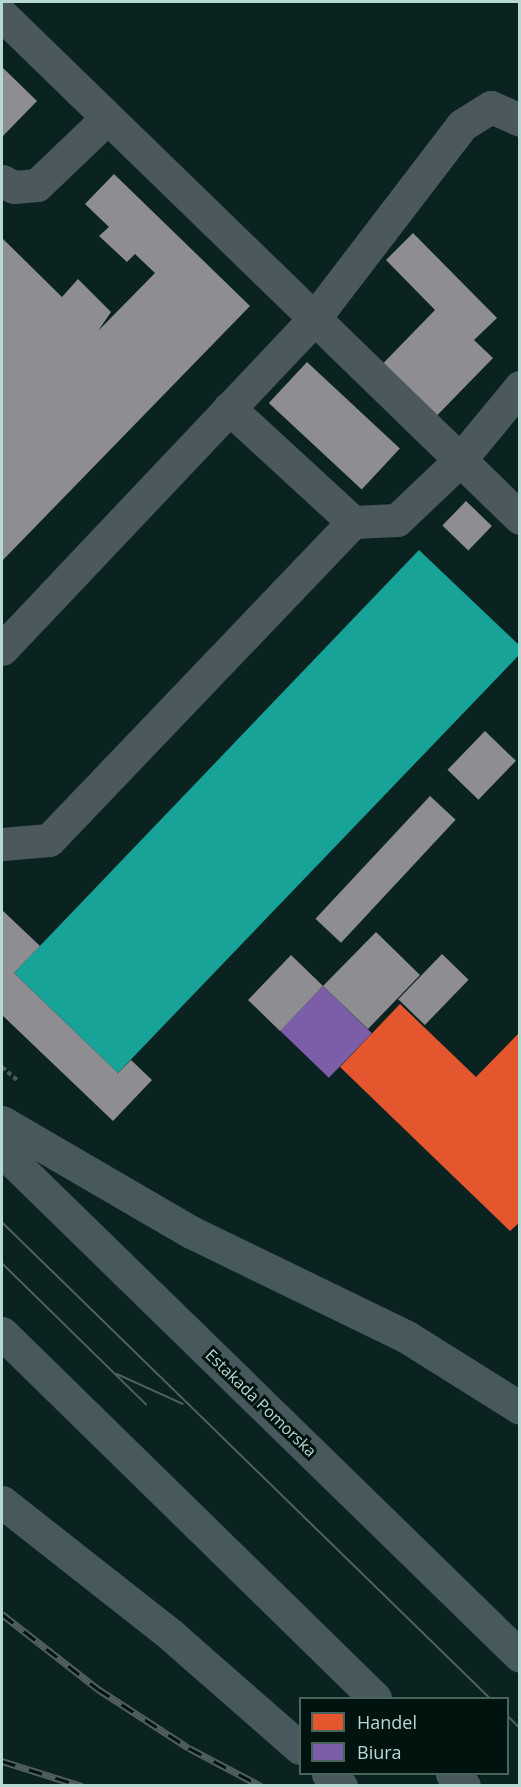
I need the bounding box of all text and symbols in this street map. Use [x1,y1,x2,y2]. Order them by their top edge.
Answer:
street label: Estakada Pomorska [202,1345,320,1461]
legend [299,1697,509,1775]
text: Handel [357,1710,417,1734]
text: Biura [357,1740,402,1764]

